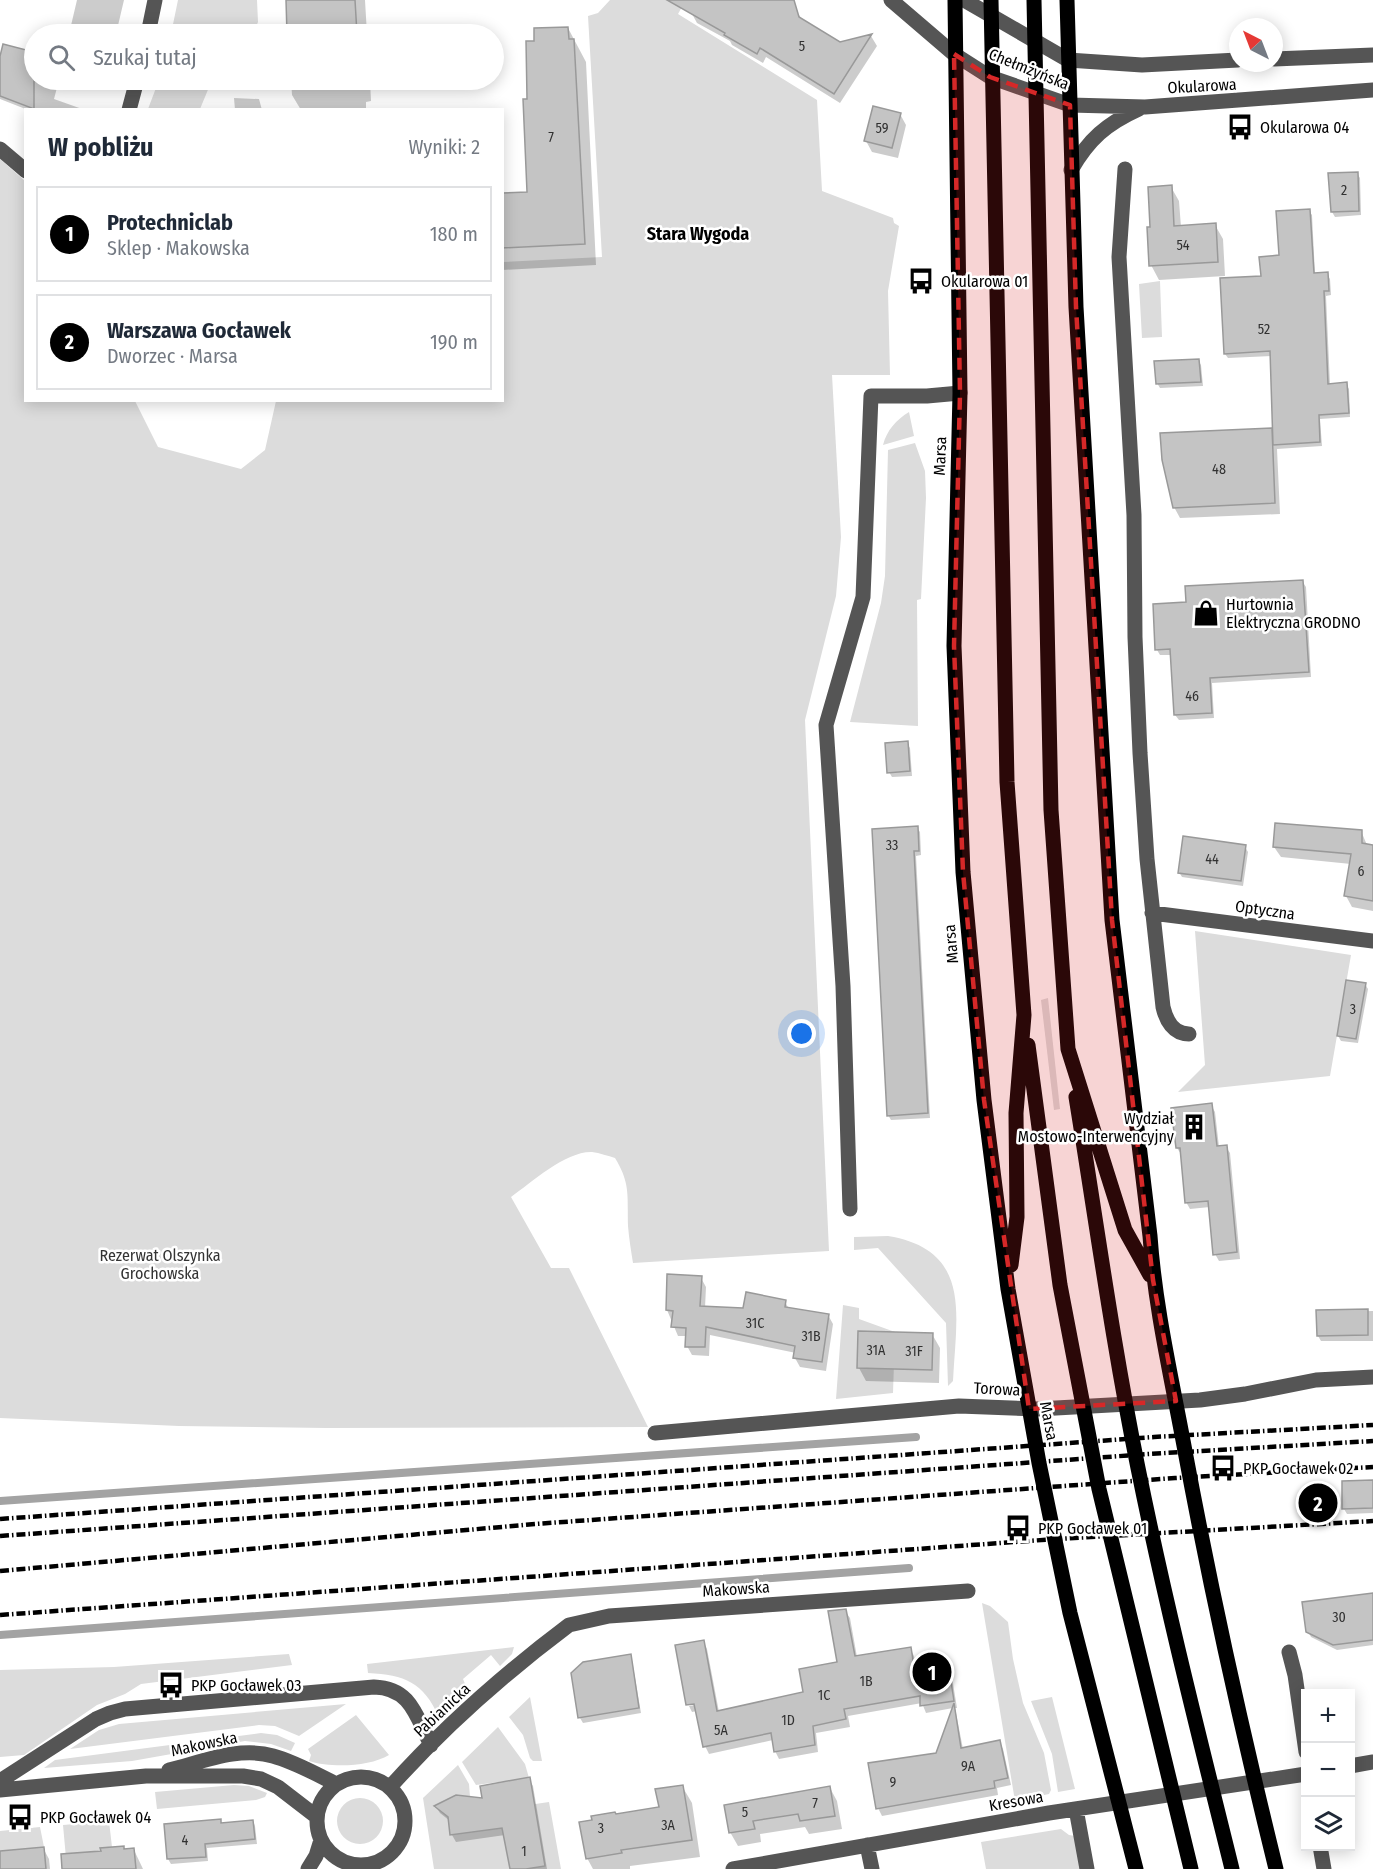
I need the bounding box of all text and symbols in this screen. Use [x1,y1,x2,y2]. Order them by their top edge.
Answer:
north arrow [1229,18,1283,72]
search box [24,24,504,90]
house number: 5 [799,38,805,55]
icon: search [45,41,78,74]
text: Szukaj tutaj [93,44,197,71]
street label: Chełmżyńska [986,44,1072,94]
street label: Okularowa [1167,75,1237,97]
bus stop icon: Okularowa 04 [1225,112,1255,142]
place label: Okularowa 04 [1260,118,1350,137]
house number: 59 [875,120,889,137]
house number: 7 [548,129,554,146]
text: W pobliżu [48,132,154,163]
text: Wyniki: 2 [408,135,480,159]
house number: 2 [1341,182,1347,199]
text: Protechniclab [107,209,233,236]
text: 1 [65,222,74,246]
text: 180 m [430,222,478,246]
district label: Stara Wygoda [647,223,749,245]
text: Sklep · Makowska [107,236,250,260]
house number: 54 [1176,237,1190,254]
bus stop icon: Okularowa 01 [906,266,936,296]
place label: Okularowa 01 [941,272,1028,291]
text: Warszawa Gocławek [107,317,291,344]
house number: 52 [1258,321,1270,338]
text: 2 [65,330,74,354]
text: 190 m [430,330,478,354]
text: Dworzec · Marsa [107,344,238,368]
street label: Marsa [930,436,950,476]
house number: 48 [1212,461,1226,478]
place label: Hurtownia Elektryczna GRODNO [1226,595,1361,632]
shop icon: Hurtownia Elektryczna GRODNO [1191,598,1221,628]
house number: 46 [1185,688,1199,705]
house number: 33 [886,837,898,854]
house number: 44 [1205,851,1219,868]
house number: 6 [1358,863,1365,880]
street label: Optyczna [1234,896,1296,924]
street label: Marsa [940,924,962,964]
house number: 3 [1350,1001,1356,1018]
your location [787,1019,816,1048]
place label: Wydział Mostowo-Interwencyjny [1018,1109,1175,1146]
building icon: Wydział Mostowo-Interwencyjny [1179,1112,1209,1142]
park label: Rezerwat Olszynka Grochowska [99,1246,221,1283]
house number: 31C [746,1315,764,1332]
house number: 31B [801,1328,821,1345]
house number: 31A [867,1342,886,1359]
house number: 31F [905,1343,923,1360]
street label: Torowa [973,1378,1021,1400]
street label: Marsa [1036,1400,1062,1442]
bus stop icon: PKP Gocławek 02 [1208,1453,1238,1483]
place label: PKP Gocławek 02 [1243,1459,1353,1478]
pin: 2 [1298,1480,1338,1526]
bus stop icon: PKP Gocławek 01 [1003,1513,1033,1543]
place label: PKP Gocławek 01 [1038,1519,1147,1538]
street label: Makowska [702,1577,770,1601]
house number: 30 [1332,1609,1346,1626]
pin: 1 [912,1650,952,1694]
bus stop icon: PKP Gocławek 03 [156,1670,186,1700]
house number: 1B [859,1673,873,1690]
place label: PKP Gocławek 03 [191,1676,301,1695]
street label: Pabianicka [410,1679,474,1741]
house number: 1C [818,1687,830,1704]
map controls [1301,1689,1355,1851]
button: + [1301,1689,1355,1743]
house number: 1D [781,1712,795,1729]
house number: 5A [714,1722,729,1739]
street label: Makowska [169,1728,239,1760]
button: − [1301,1743,1355,1797]
house number: 9A [961,1758,976,1775]
house number: 9 [890,1774,897,1791]
street label: Kresowa [987,1787,1045,1815]
house number: 7 [812,1795,818,1812]
button: layers [1301,1797,1355,1851]
bus stop icon: PKP Gocławek 04 [5,1802,35,1832]
house number: 5 [742,1804,748,1821]
place label: PKP Gocławek 04 [40,1808,151,1827]
house number: 3A [661,1817,675,1834]
house number: 3 [598,1820,604,1837]
house number: 4 [182,1832,189,1849]
house number: 1 [521,1843,527,1860]

